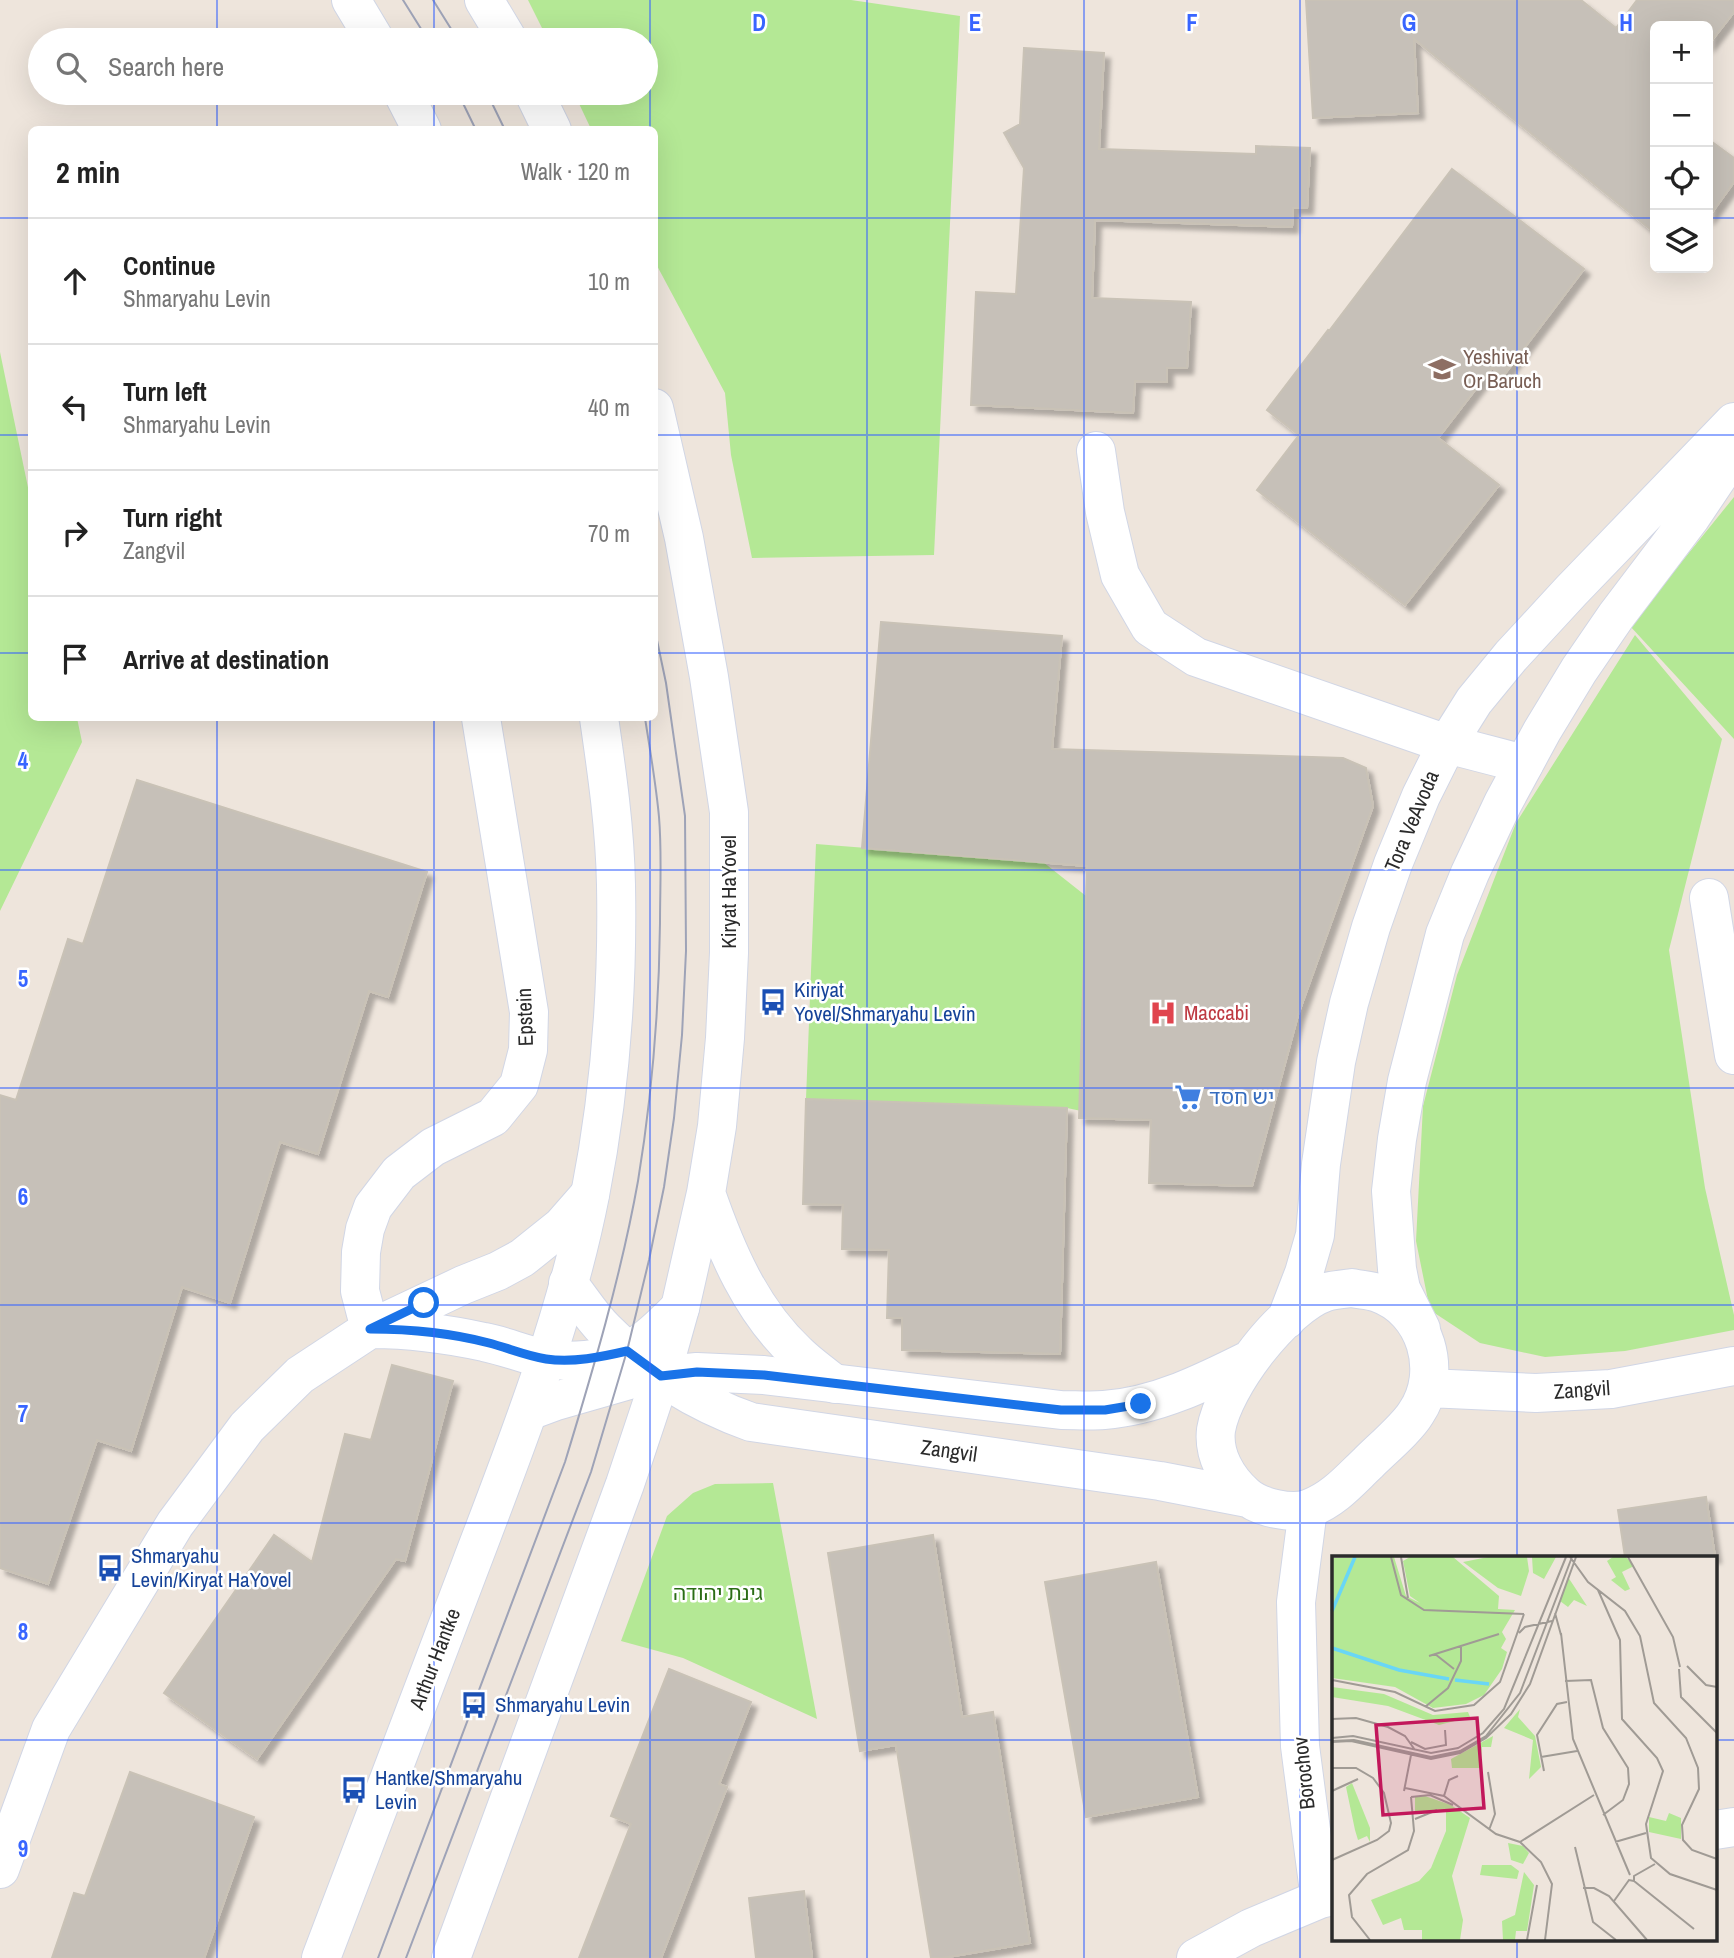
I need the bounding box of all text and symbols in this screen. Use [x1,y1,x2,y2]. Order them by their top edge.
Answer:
text: D [752,7,766,38]
text: E [969,7,981,38]
text: F [1186,7,1198,38]
text: G [1402,7,1416,38]
text: H [1619,7,1633,38]
map controls [1650,21,1713,273]
button: + [1650,21,1713,84]
search box [28,28,658,105]
icon: search [52,48,90,86]
text: Search here [108,49,224,84]
button: − [1650,84,1713,147]
button: locate [1650,147,1713,210]
text: 2 min [56,152,120,192]
text: Walk · 120 m [521,156,630,187]
button: layers [1650,210,1713,273]
text: Continue [123,248,215,283]
icon: ahead [56,262,94,300]
text: 10 m [588,266,630,297]
text: Shmaryahu Levin [123,283,271,314]
place label: Yeshivat Or Baruch [1463,342,1541,395]
school or university icon: Yeshivat Or Baruch [1427,354,1457,384]
text: Turn left [123,374,207,409]
icon: left [56,388,94,426]
text: 40 m [588,392,630,423]
text: Shmaryahu Levin [123,409,271,440]
text: Turn right [123,500,222,535]
icon: right [56,514,94,552]
text: 70 m [588,518,630,549]
text: Zangvil [123,535,185,566]
icon: arrive [56,640,94,678]
text: Arrive at destination [123,642,329,677]
text: 4 [18,745,29,776]
street label: Tora VeAvoda [1377,766,1446,876]
street label: Kiryat HaYovel [714,835,743,949]
text: 5 [18,963,28,994]
place label: Kiriyat Yovel/Shmaryahu Levin [794,975,975,1028]
street label: Epstein [509,987,540,1047]
bus stop icon: Kiriyat Yovel/Shmaryahu Levin [758,987,788,1017]
hospital icon: Maccabi [1148,998,1178,1028]
place label: Maccabi [1184,998,1249,1027]
supermarket icon: יש חסד [1173,1082,1203,1112]
place label: יש חסד [1209,1082,1274,1111]
text: 6 [18,1181,28,1212]
route start [408,1287,439,1318]
street label: Zangvil [1553,1373,1611,1406]
route end [1125,1388,1156,1419]
text: 7 [18,1398,28,1429]
street label: Zangvil [919,1432,979,1469]
place label: Shmaryahu Levin/Kiryat HaYovel [131,1541,291,1594]
bus stop icon: Shmaryahu Levin/Kiryat HaYovel [95,1553,125,1583]
inset map [1332,1556,1716,1940]
park label: גינת יהודה [673,1578,763,1607]
street label: Arthur Hantke [402,1604,467,1715]
text: 8 [18,1616,28,1647]
bus stop icon: Shmaryahu Levin [459,1690,489,1720]
place label: Shmaryahu Levin [495,1690,630,1719]
street label: Borochov [1285,1735,1322,1811]
place label: Hantke/Shmaryahu Levin [375,1763,522,1816]
bus stop icon: Hantke/Shmaryahu Levin [339,1775,369,1805]
text: 9 [18,1833,28,1864]

